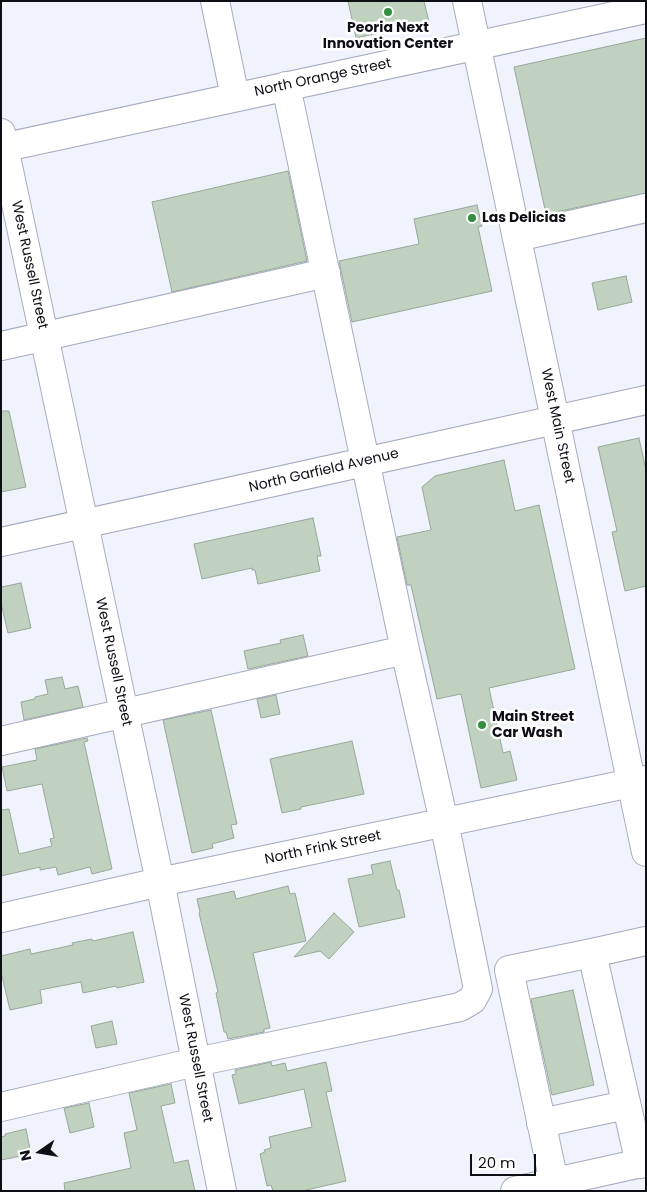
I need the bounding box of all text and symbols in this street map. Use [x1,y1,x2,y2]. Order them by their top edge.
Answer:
marker: Peoria Next Innovation Center [382,6,394,18]
place label: Peoria Next Innovation Center [323,20,453,52]
street label: North Orange Street [253,55,393,101]
street label: West Russell Street [7,199,51,331]
place label: Las Delicias [482,210,566,226]
marker: Las Delicias [466,212,478,224]
street label: West Main Street [537,367,577,485]
street label: North Garfield Avenue [247,446,401,496]
street label: West Russell Street [91,596,135,728]
place label: Main Street Car Wash [492,709,574,742]
marker: Main Street Car Wash [476,719,488,731]
street label: North Frink Street [263,827,383,869]
street label: West Russell Street [174,992,216,1124]
north arrow [15,1127,65,1177]
scale bar [472,1144,538,1176]
text: N [14,1148,36,1163]
text: 20 m [478,1152,516,1173]

